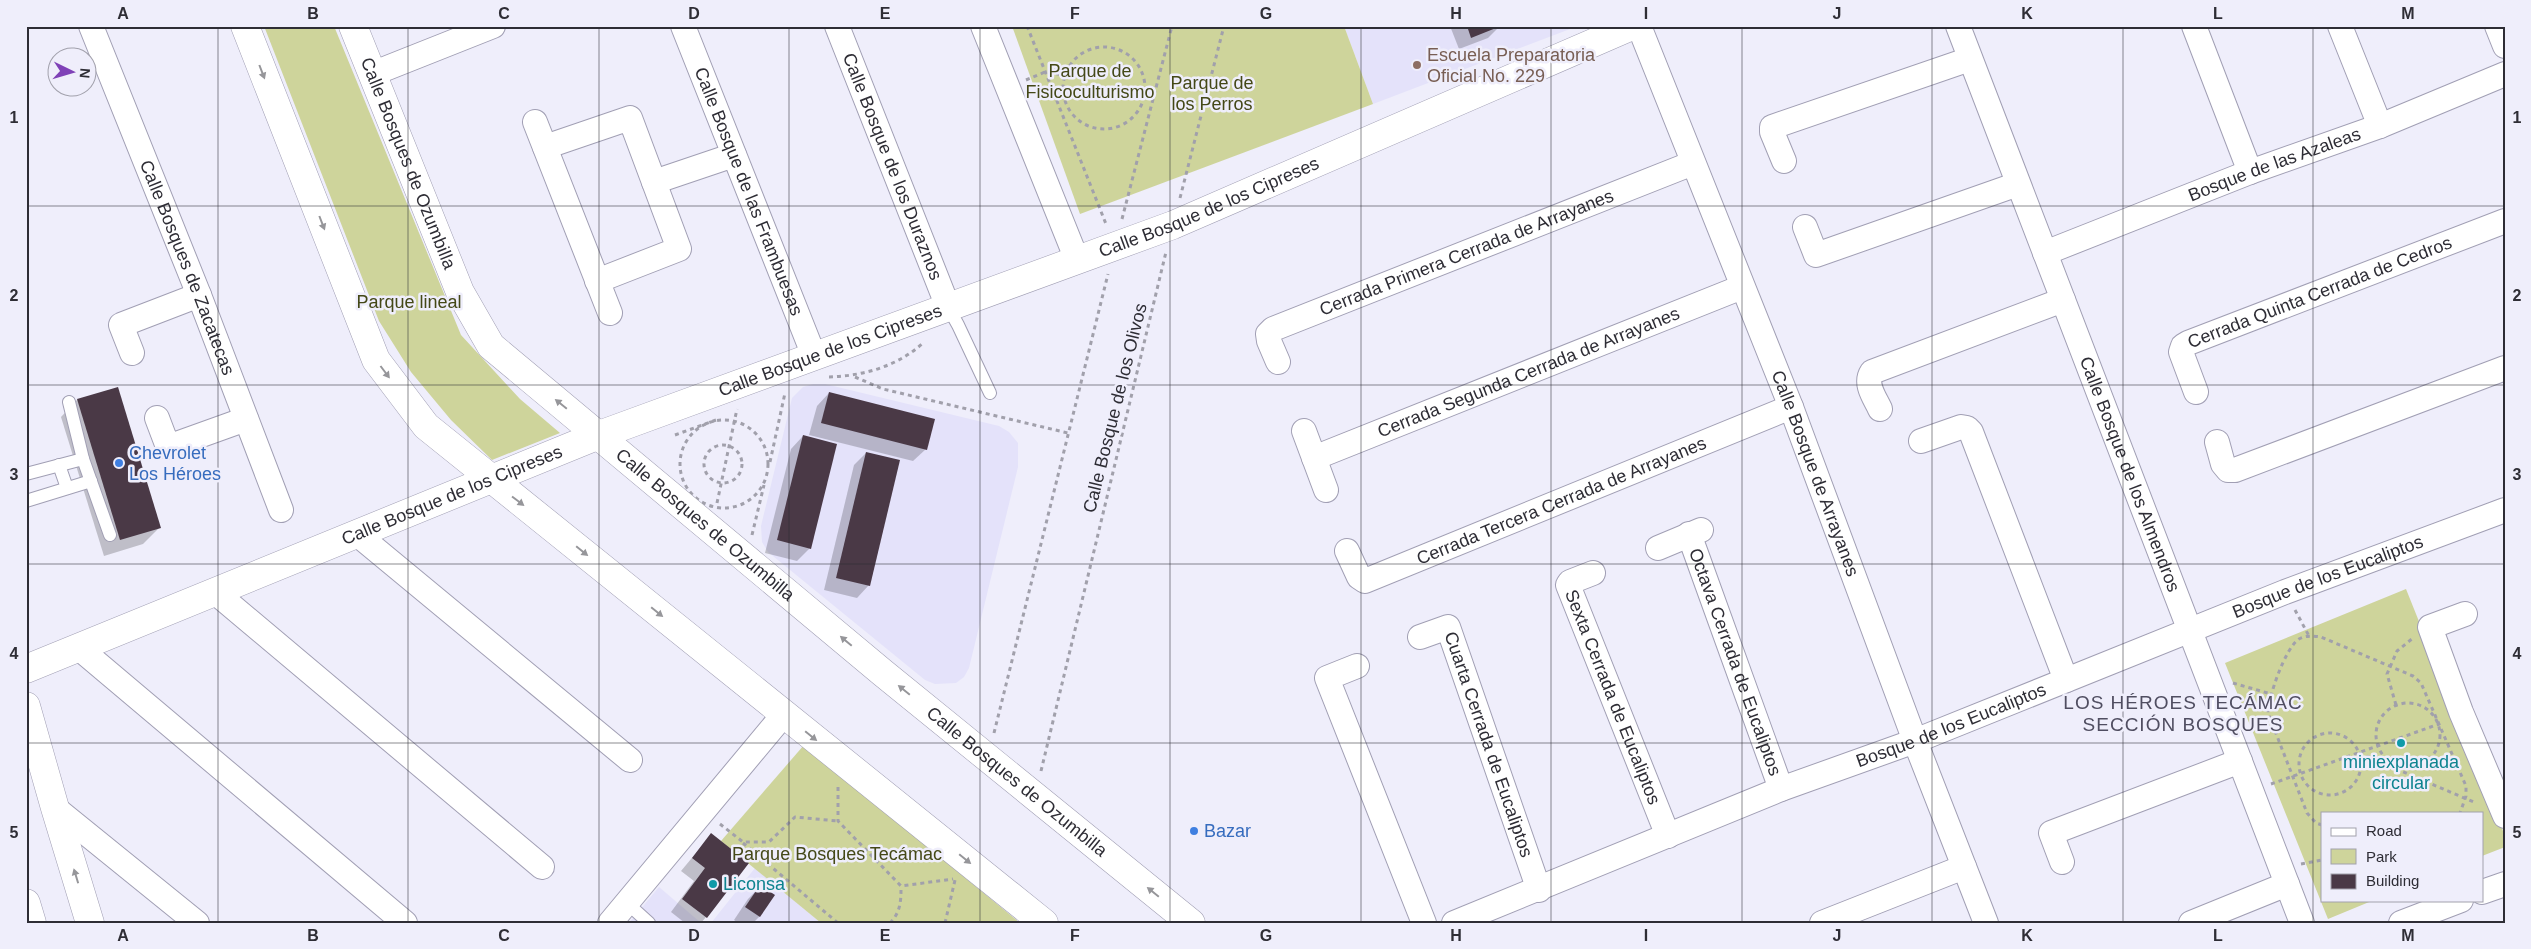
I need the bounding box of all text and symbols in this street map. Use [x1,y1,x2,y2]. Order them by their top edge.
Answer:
text: A [117,5,129,22]
text: B [307,5,319,22]
text: C [498,5,510,22]
text: D [688,5,700,22]
text: E [880,5,891,22]
text: F [1070,5,1080,22]
text: G [1260,5,1272,22]
text: H [1450,5,1462,22]
text: I [1644,5,1648,22]
text: J [1833,5,1841,22]
text: K [2021,5,2033,22]
text: L [2213,5,2223,22]
text: M [2401,5,2415,22]
place label: Escuela Preparatoria Oficial No. 229 [1427,45,1596,86]
north arrow [48,48,98,98]
street label: Calle Bosque de los Duraznos [839,50,946,283]
street label: Calle Bosques de Ozumbilla [357,55,460,273]
marker: Escuela Preparatoria Oficial No. 229 [1411,59,1423,71]
park label: Parque de Fisicoculturismo [1025,61,1155,102]
one-way arrow [259,64,267,79]
street label: Calle Bosque de las Frambuesas [690,64,807,318]
text: N [77,67,93,79]
park label: Parque de los Perros [1170,73,1254,114]
text: 1 [10,109,19,126]
text: 1 [2513,109,2522,126]
street label: Bosque de las Azaleas [2185,124,2363,205]
street label: Calle Bosque de los Cipreses [1096,153,1322,261]
street label: Calle Bosques de Zacatecas [136,157,239,378]
street label: Cerrada Primera Cerrada de Arrayanes [1317,185,1616,320]
one-way arrow [318,216,326,231]
street label: Cerrada Quinta Cerrada de Cedros [2185,232,2455,352]
text: 2 [10,287,19,304]
text: 2 [2513,287,2522,304]
park label: Parque lineal [356,292,462,312]
street label: Calle Bosque de los Cipreses [716,300,944,400]
street label: Calle Bosque de los Olivos [1079,301,1151,515]
street label: Cerrada Segunda Cerrada de Arrayanes [1375,303,1682,442]
street label: Calle Bosque de los Almendros [2076,354,2184,595]
one-way arrow [379,365,390,378]
street label: Calle Bosque de Arrayanes [1768,368,1863,579]
one-way arrow [555,398,568,409]
street label: Cerrada Tercera Cerrada de Arrayanes [1414,433,1709,569]
street label: Calle Bosque de los Cipreses [339,441,565,549]
place label: Chevrolet Los Héroes [129,443,221,484]
street label: Calle Bosques de Ozumbilla [612,445,799,606]
marker: Chevrolet Los Héroes [113,457,125,469]
text: 3 [10,466,19,483]
text: 3 [2513,466,2522,483]
one-way arrow [511,495,524,506]
street label: Bosque de los Eucaliptos [2230,531,2426,622]
one-way arrow [575,546,588,557]
street label: Octava Cerrada de Eucaliptos [1685,546,1785,778]
street label: Sexta Cerrada de Eucaliptos [1561,587,1664,807]
one-way arrow [650,607,663,618]
street label: Cuarta Cerrada de Eucaliptos [1440,629,1537,860]
one-way arrow [840,635,852,647]
text: 4 [10,645,19,662]
text: 4 [2513,645,2522,662]
street label: Bosque de los Eucaliptos [1853,679,2049,771]
one-way arrow [898,685,911,696]
district label: LOS HÉROES TECÁMAC SECCIÓN BOSQUES [2063,692,2303,735]
street label: Calle Bosques de Ozumbilla [923,703,1112,861]
one-way arrow [804,730,817,741]
marker: miniexplanada circular [2395,737,2407,749]
place label: miniexplanada circular [2343,752,2460,793]
legend [2321,812,2484,902]
place label: Bazar [1204,821,1251,841]
text: Road [2366,822,2402,839]
text: 5 [10,824,19,841]
text: 5 [2513,824,2522,841]
marker: Bazar [1188,825,1200,837]
park label: Parque Bosques Tecámac [732,844,942,864]
text: Park [2366,848,2397,865]
one-way arrow [958,853,971,864]
one-way arrow [71,869,79,884]
text: Building [2366,872,2419,889]
place label: Liconsa [723,874,786,894]
marker: Liconsa [707,878,719,890]
one-way arrow [1147,886,1160,897]
text: A [117,927,129,944]
text: B [307,927,319,944]
text: C [498,927,510,944]
text: D [688,927,700,944]
text: E [880,927,891,944]
text: F [1070,927,1080,944]
text: G [1260,927,1272,944]
text: H [1450,927,1462,944]
text: I [1644,927,1648,944]
text: J [1833,927,1841,944]
text: K [2021,927,2033,944]
text: L [2213,927,2223,944]
text: M [2401,927,2415,944]

